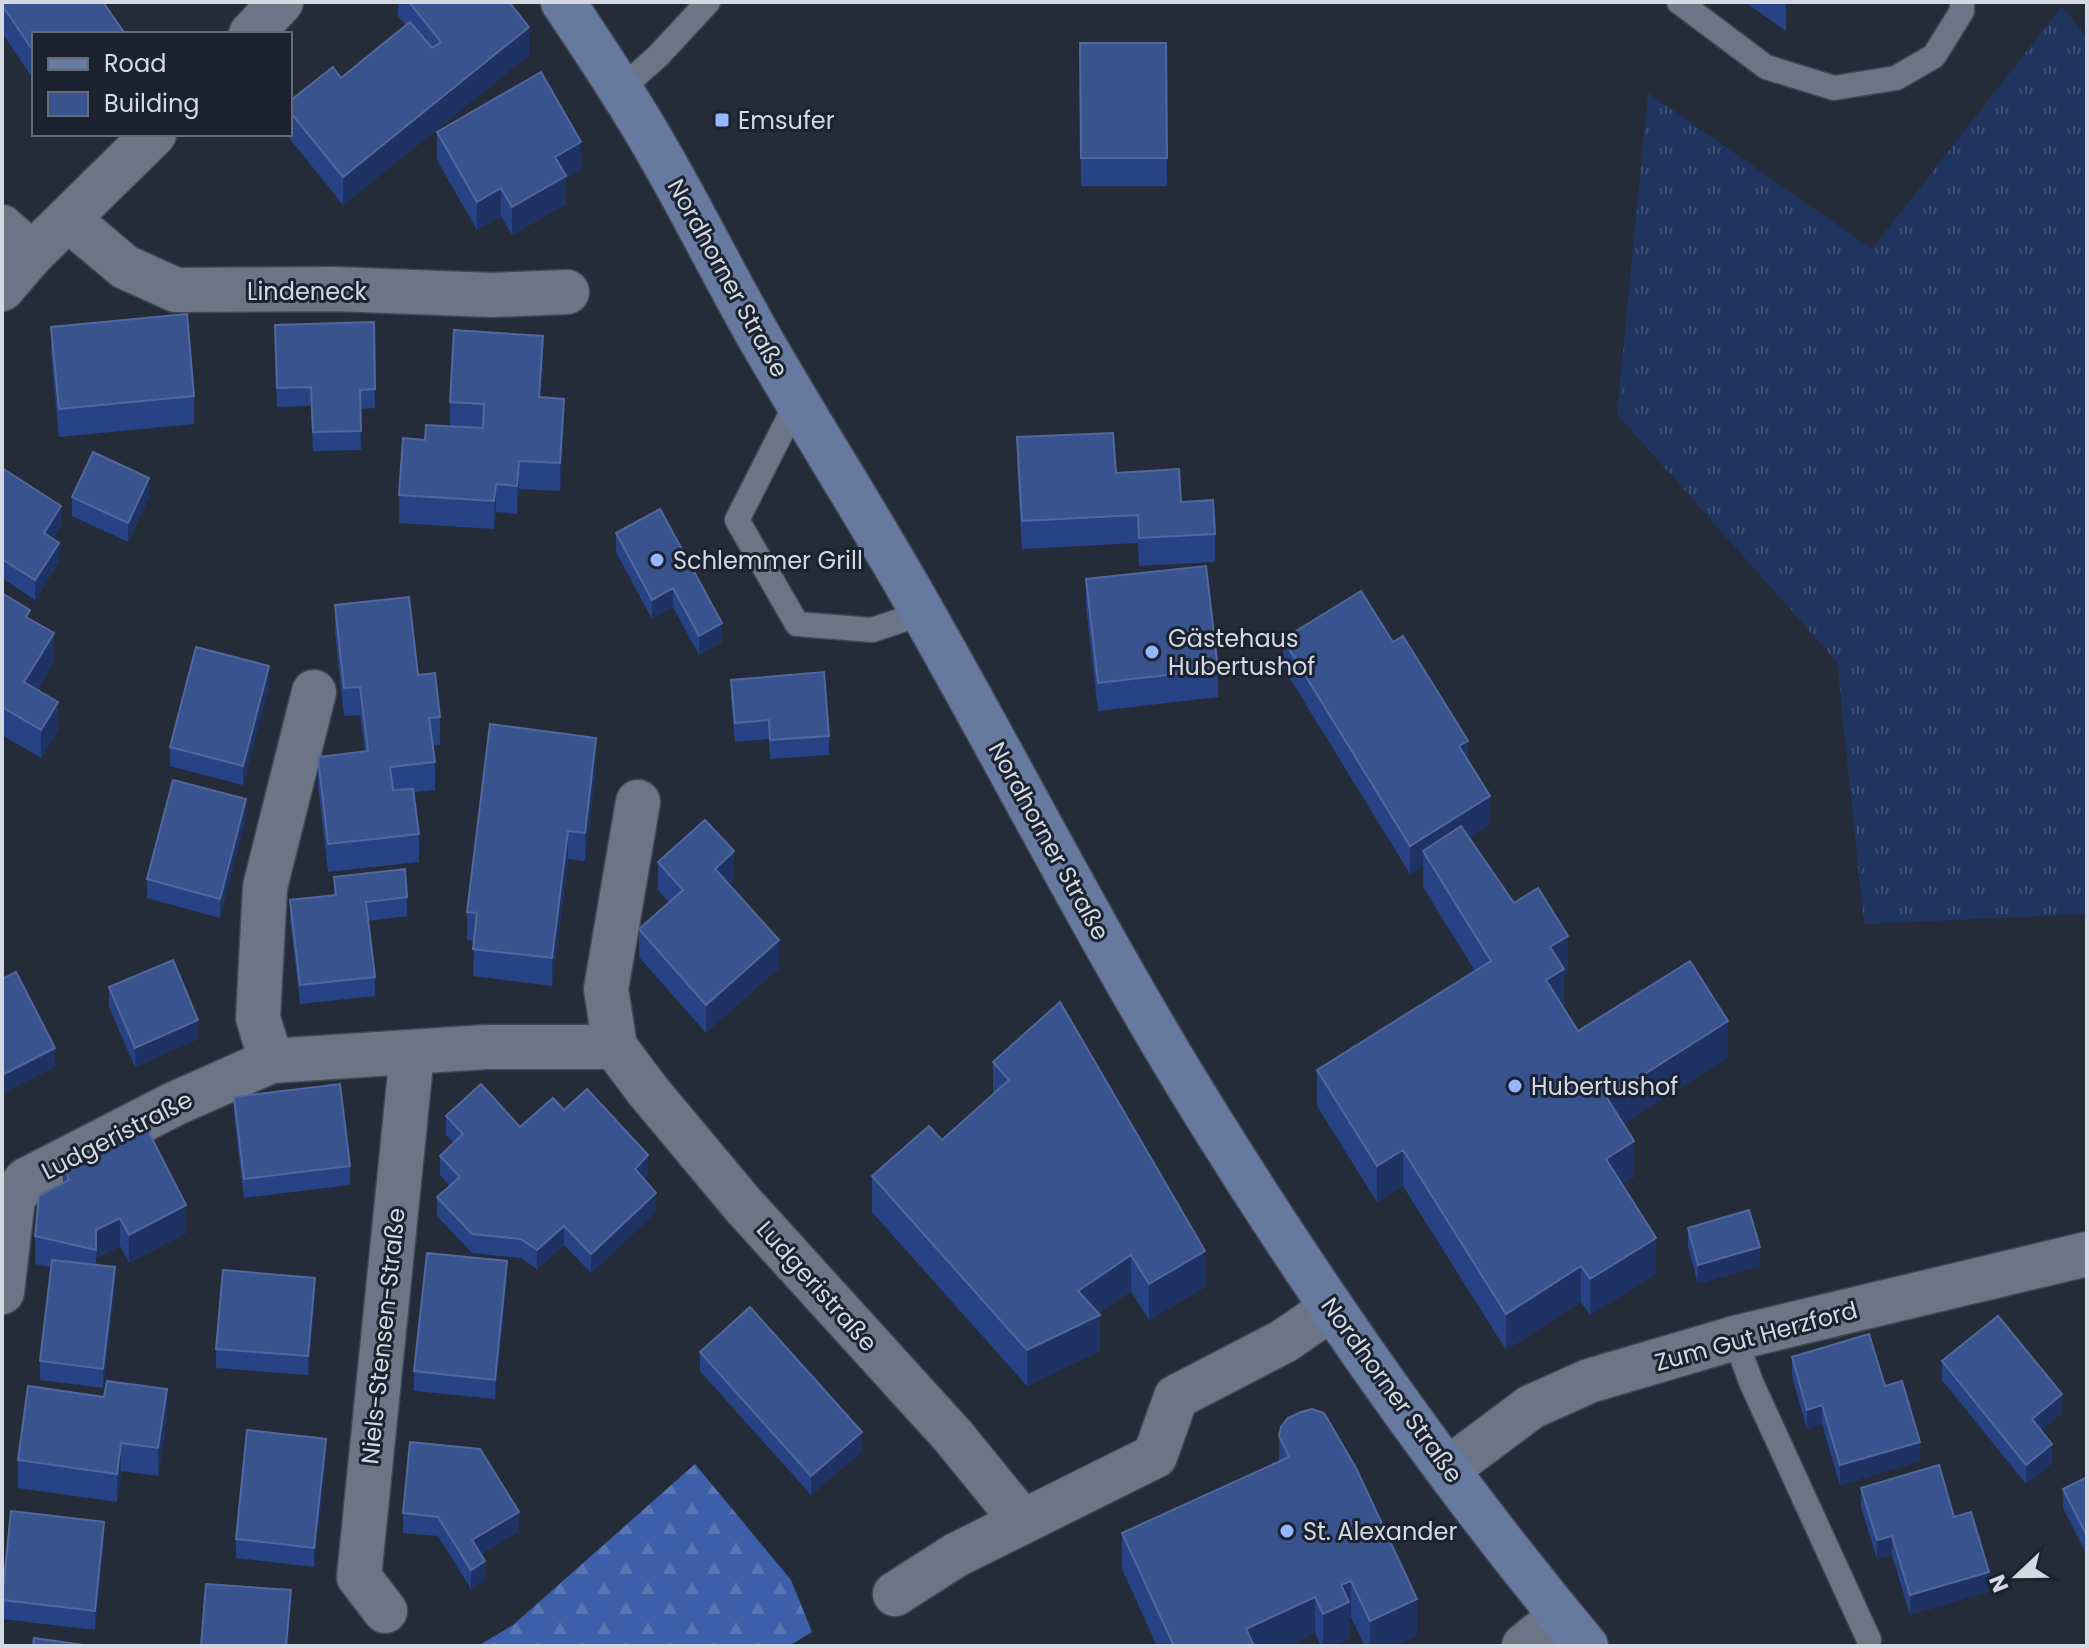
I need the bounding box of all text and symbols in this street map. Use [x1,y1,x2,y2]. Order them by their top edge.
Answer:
legend [32,32,292,136]
text: Road [104,47,166,80]
text: Building [104,87,200,120]
place label: Emsufer [738,104,835,137]
marker: Emsufer [713,111,731,129]
street label: Nordhorner Straße [660,173,796,383]
street label: Lindeneck [247,275,368,308]
place label: Schlemmer Grill [673,544,863,577]
marker: Schlemmer Grill [648,551,666,569]
place label: Gästehaus Hubertushof [1168,622,1315,683]
marker: Gästehaus Hubertushof [1143,643,1161,661]
street label: Nordhorner Straße [981,736,1117,946]
place label: Hubertushof [1531,1070,1678,1103]
marker: Hubertushof [1506,1077,1524,1095]
street label: Ludgeristraße [36,1083,198,1187]
street label: Niels-Stensen-Straße [353,1206,413,1466]
street label: Ludgeristraße [749,1213,885,1359]
street label: Nordhorner Straße [1313,1291,1471,1489]
street label: Zum Gut Herzford [1651,1293,1861,1379]
place label: St. Alexander [1303,1515,1457,1548]
marker: St. Alexander [1278,1522,1296,1540]
north arrow [1977,1536,2057,1616]
text: N [1981,1570,2016,1597]

